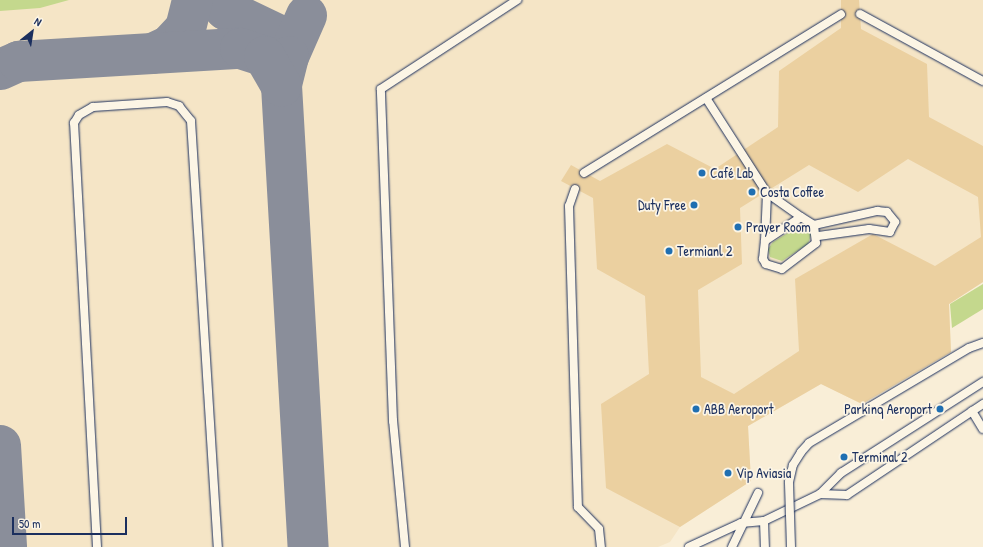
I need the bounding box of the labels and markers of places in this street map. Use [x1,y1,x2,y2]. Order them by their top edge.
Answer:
place label: Café Lab [710,165,753,181]
marker: Café Lab [697,168,707,178]
place label: Costa Coffee [760,184,824,200]
marker: Costa Coffee [747,187,757,197]
place label: Duty Free [638,197,686,213]
marker: Duty Free [689,200,699,210]
place label: Prayer Room [746,219,811,235]
marker: Prayer Room [733,222,743,232]
place label: Termianl 2 [677,243,732,259]
marker: Termianl 2 [664,246,674,256]
place label: ABB Aeroport [704,401,774,417]
place label: Parkinq Aeroport [844,401,932,417]
marker: ABB Aeroport [691,404,701,414]
marker: Parkinq Aeroport [935,404,945,414]
place label: Terminal 2 [852,449,907,465]
marker: Terminal 2 [839,452,849,462]
place label: Vip Aviasia [736,465,791,481]
marker: Vip Aviasia [723,468,733,478]

